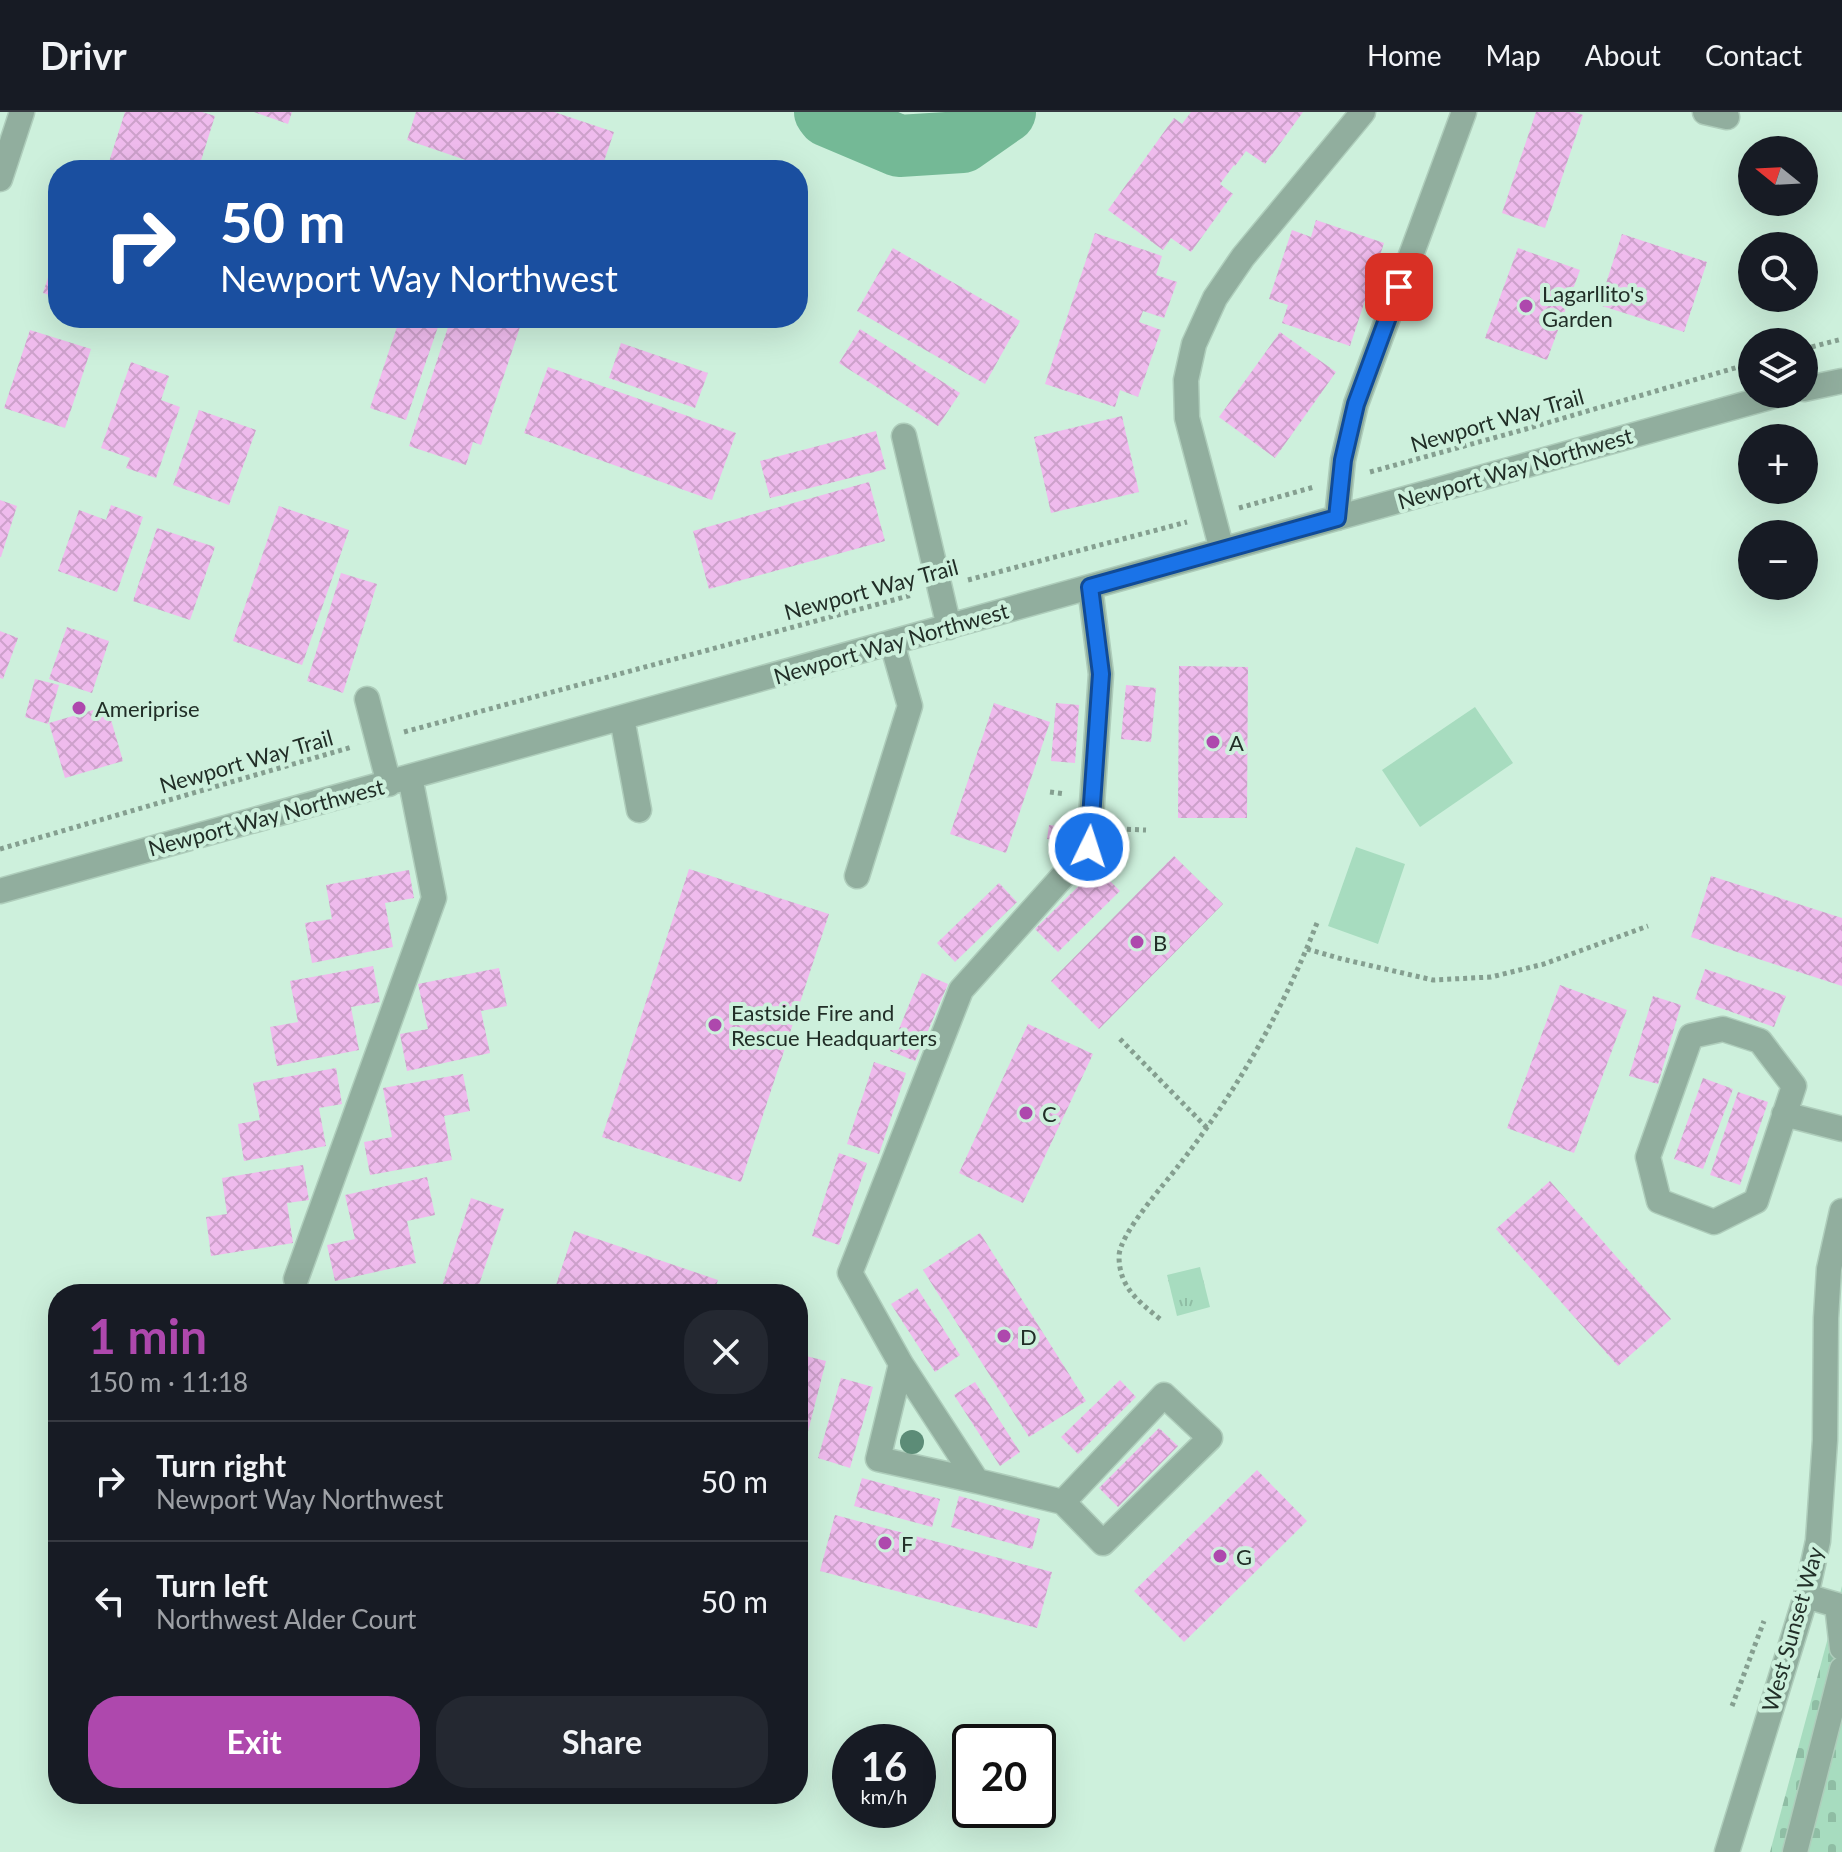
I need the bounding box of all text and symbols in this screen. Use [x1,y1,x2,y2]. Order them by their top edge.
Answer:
text: Drivr [40,32,127,78]
text: Home [1367,38,1442,72]
text: Map [1486,38,1541,72]
text: About [1585,38,1661,72]
text: Contact [1705,38,1802,72]
north arrow [1738,136,1818,216]
map controls [1738,136,1818,600]
text: 50 m [220,188,345,255]
icon: right [88,192,192,296]
button: search [1738,232,1818,312]
pin [1365,253,1433,321]
text: Newport Way Northwest [220,256,618,300]
icon: arrive [1377,265,1421,309]
place label: Lagarllito's Garden [1542,280,1644,332]
marker: Lagarllito's Garden [1517,297,1535,315]
button: layers [1738,328,1818,408]
street label: Newport Way Trail [1407,382,1587,458]
street label: Newport Way Northwest [1394,421,1636,514]
button: + [1738,424,1818,504]
button: − [1738,520,1818,600]
street label: Newport Way Trail [781,553,961,625]
street label: Newport Way Northwest [770,596,1012,689]
place label: Ameriprise [95,695,200,722]
marker: Ameriprise [70,699,88,717]
street label: Newport Way Trail [156,723,336,799]
place label: A [1229,729,1244,756]
marker: A [1204,733,1222,751]
street label: Newport Way Northwest [145,772,387,862]
position arrow [1047,805,1131,889]
place label: B [1153,929,1167,956]
marker: B [1128,933,1146,951]
place label: Eastside Fire and Rescue Headquarters [731,999,937,1051]
marker: Eastside Fire and Rescue Headquarters [706,1016,724,1034]
place label: C [1042,1100,1057,1127]
marker: C [1017,1104,1035,1122]
text: 1 min [88,1307,207,1364]
button: close [684,1310,768,1394]
place label: D [1020,1323,1037,1350]
marker: D [995,1327,1013,1345]
text: 150 m · 11:18 [88,1366,248,1398]
text: Turn right [156,1447,286,1483]
icon: right [88,1459,132,1503]
text: 50 m [701,1463,768,1499]
text: Newport Way Northwest [156,1483,443,1515]
place label: F [901,1530,913,1557]
marker: F [876,1534,894,1552]
place label: G [1236,1543,1252,1570]
street label: West Sunset Way [1756,1543,1829,1715]
marker: G [1211,1547,1229,1565]
text: Turn left [156,1567,268,1603]
icon: left [88,1579,132,1623]
text: 50 m [701,1583,768,1619]
text: Northwest Alder Court [156,1603,416,1635]
button: Exit [88,1696,420,1788]
button: Share [436,1696,768,1788]
speed limit sign: 20 [952,1724,1056,1828]
text: 16 [861,1742,907,1790]
text: km/h [861,1784,907,1808]

